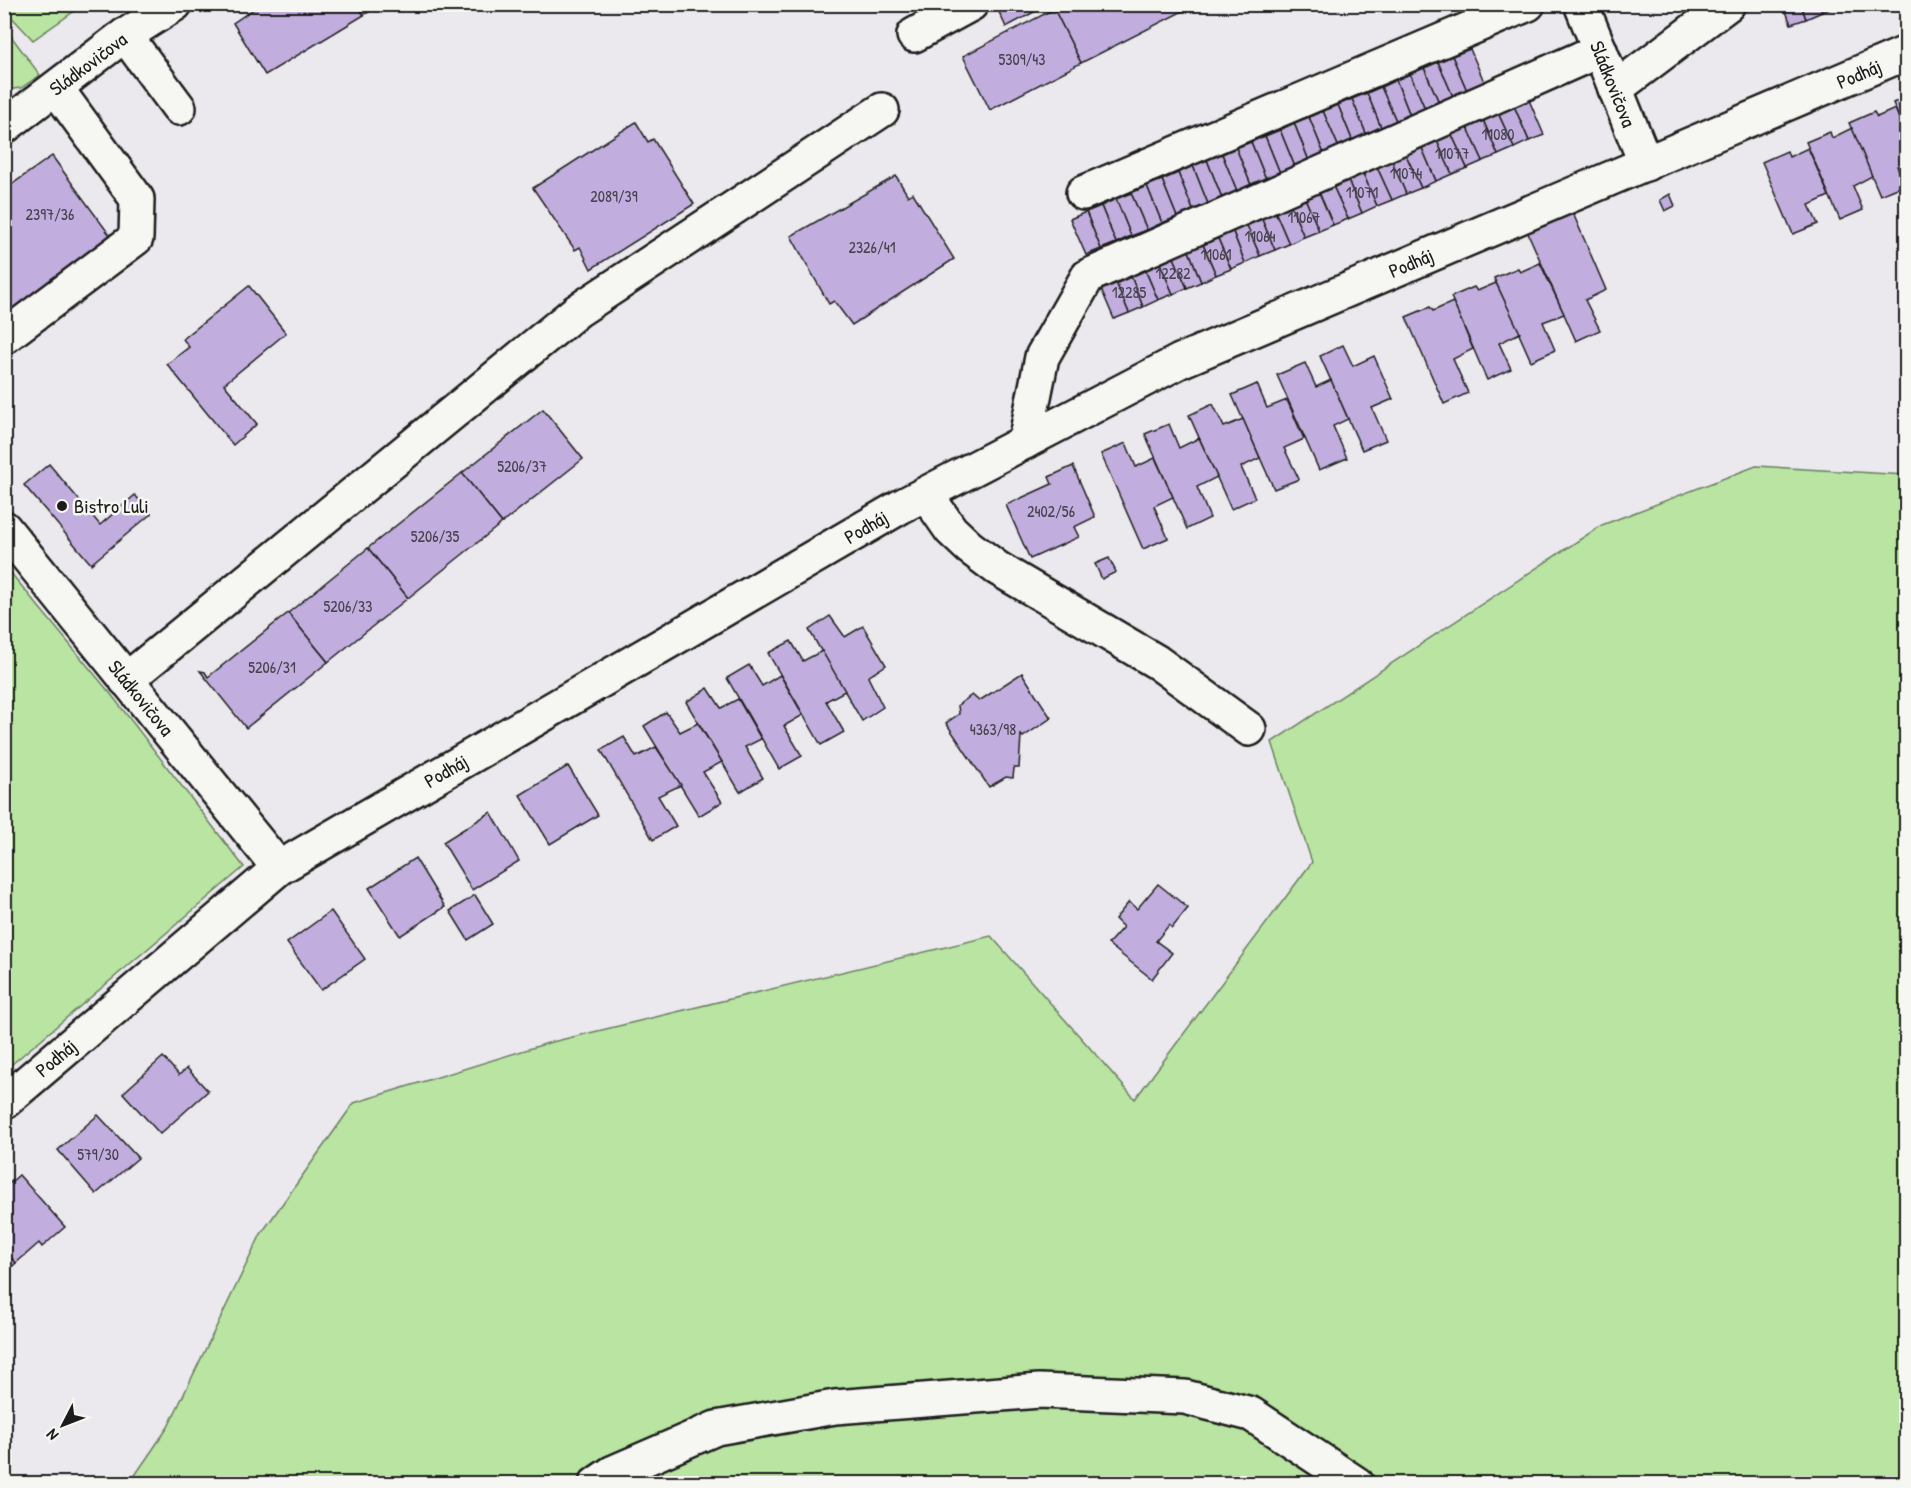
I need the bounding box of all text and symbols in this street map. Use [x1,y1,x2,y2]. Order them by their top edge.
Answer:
street label: Sládkovičova [43,25,132,102]
street label: Sládkovičova [1584,37,1643,131]
house number: 5309/43 [999,48,1045,70]
street label: Podháj [1832,52,1885,95]
house number: 11080 [1482,123,1514,145]
house number: 11077 [1435,142,1469,164]
house number: 11074 [1390,162,1422,184]
house number: 11071 [1346,181,1378,203]
house number: 2089/39 [590,185,638,207]
house number: 2397/36 [26,203,74,225]
house number: 11067 [1287,206,1321,228]
house number: 11064 [1244,225,1276,247]
house number: 2326/41 [848,236,896,258]
street label: Podháj [1384,241,1437,284]
house number: 11061 [1201,243,1232,265]
house number: 12282 [1155,262,1191,284]
house number: 12285 [1112,281,1146,303]
house number: 5206/37 [497,455,547,477]
place label: Bistro Luli [74,492,149,519]
marker: Bistro Luli [55,499,69,513]
house number: 2402/56 [1027,500,1075,522]
street label: Podháj [839,503,893,550]
house number: 5206/35 [411,525,459,547]
house number: 5206/33 [324,595,372,617]
street label: Sládkovičova [102,654,181,742]
house number: 5206/31 [248,656,296,678]
house number: 4363/98 [970,718,1016,740]
street label: Podháj [419,747,473,794]
street label: Podháj [29,1032,82,1083]
house number: 579/30 [77,1143,119,1165]
north arrow [33,1395,93,1455]
text: N [41,1424,63,1446]

